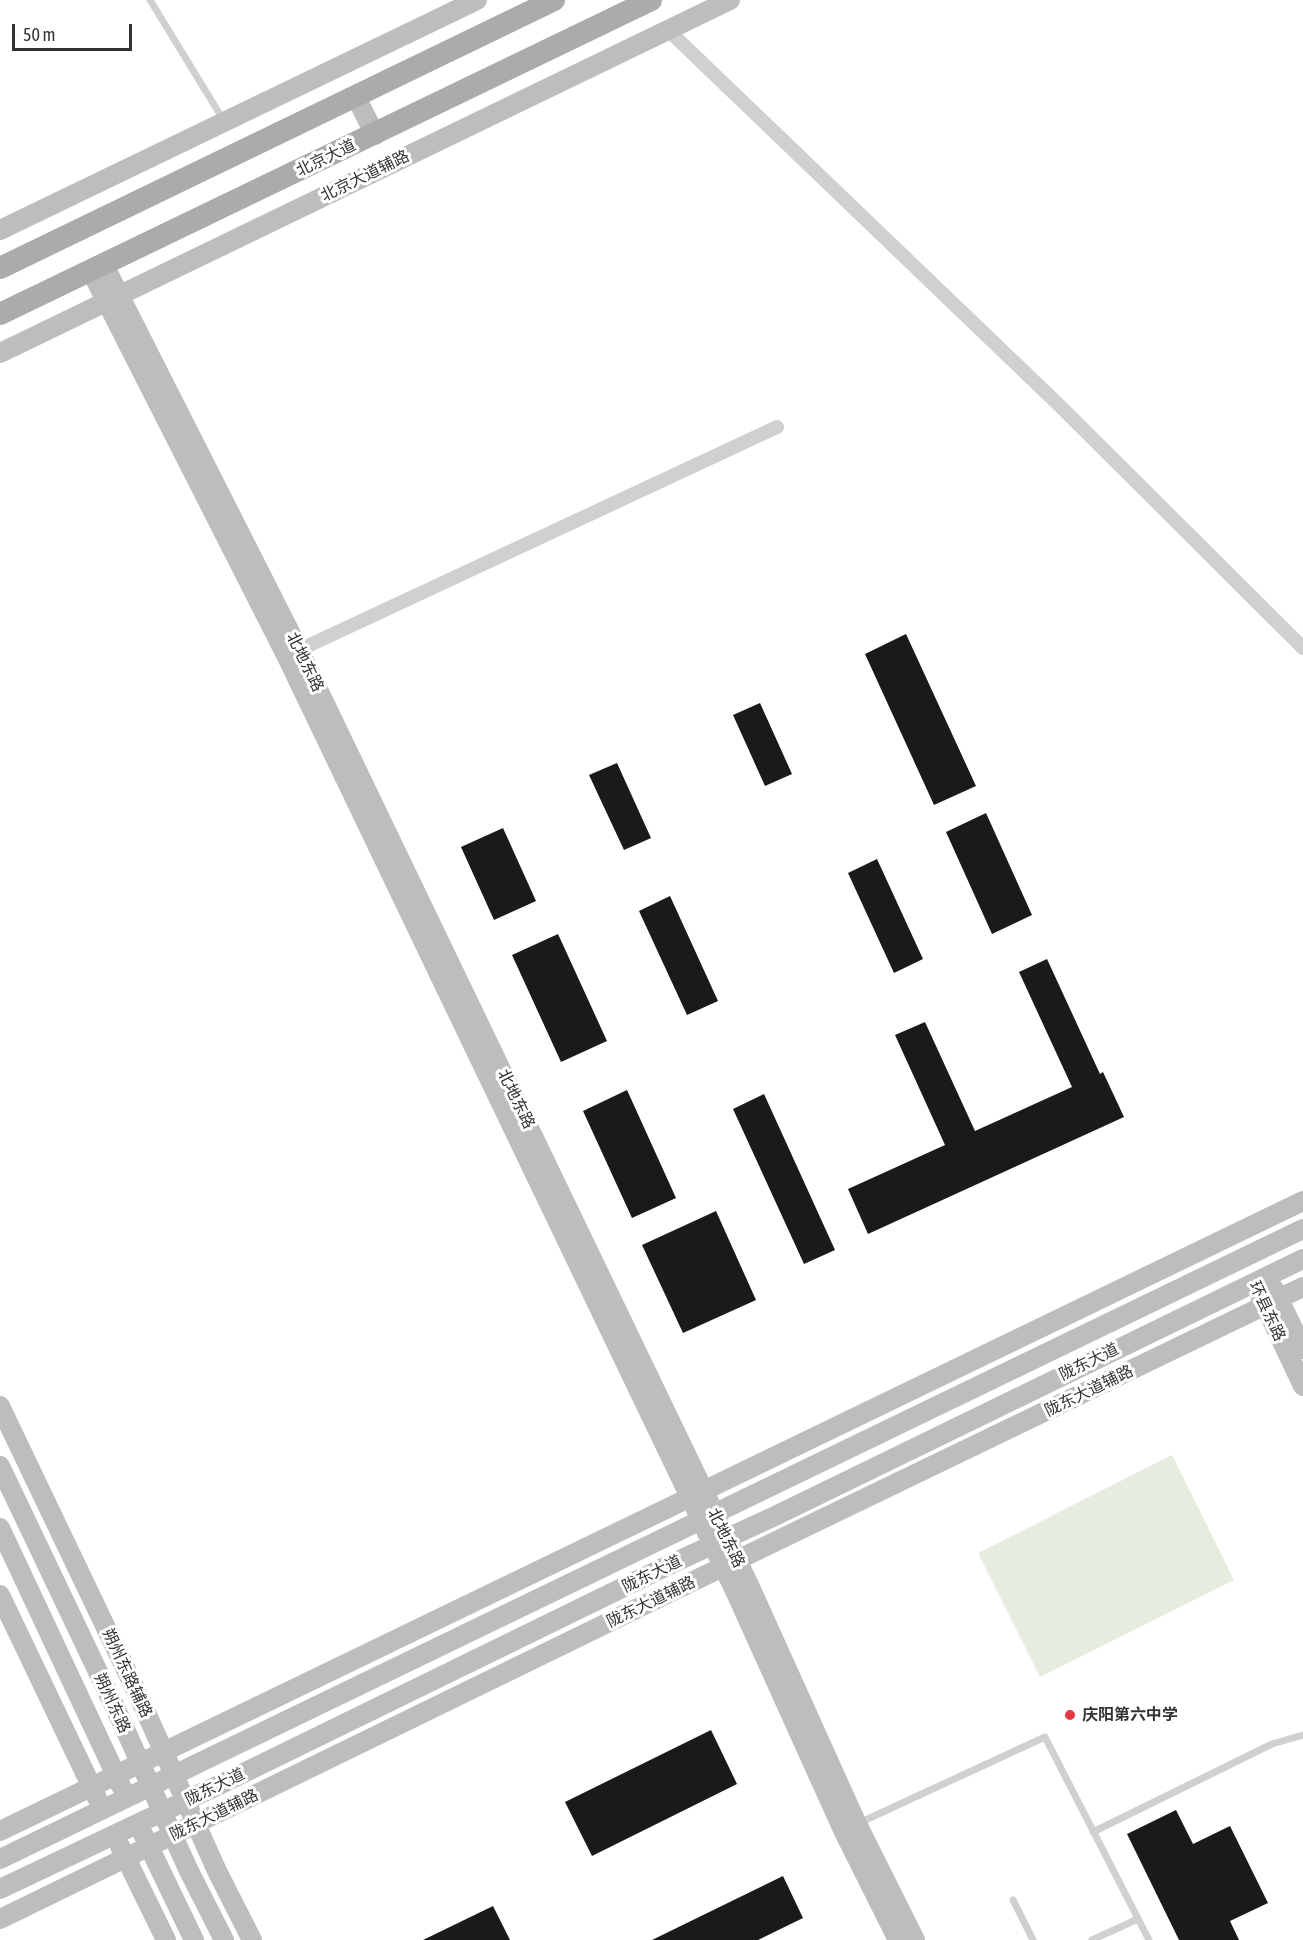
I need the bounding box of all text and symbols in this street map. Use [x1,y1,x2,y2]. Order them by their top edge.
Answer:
scale bar [15,12,135,50]
text: 50 m [23,24,55,45]
street label: 北京大道 [293,135,359,181]
street label: 北京大道辅路 [318,146,412,206]
street label: 北地东路 [282,629,328,695]
street label: 北地东路 [493,1066,539,1132]
street label: 环县东路 [1245,1278,1289,1344]
street label: 陇东大道 [1056,1339,1122,1385]
street label: 陇东大道辅路 [1042,1361,1136,1421]
street label: 北地东路 [703,1505,749,1571]
street label: 陇东大道 [619,1551,685,1597]
street label: 陇东大道辅路 [604,1572,698,1632]
street label: 朔州东路辅路 [98,1625,156,1721]
street label: 朔州东路 [90,1670,134,1736]
place label: 庆阳第六中学 [1082,1705,1178,1725]
marker: 庆阳第六中学 [1063,1708,1077,1722]
street label: 陇东大道 [182,1764,248,1810]
street label: 陇东大道辅路 [167,1785,261,1845]

